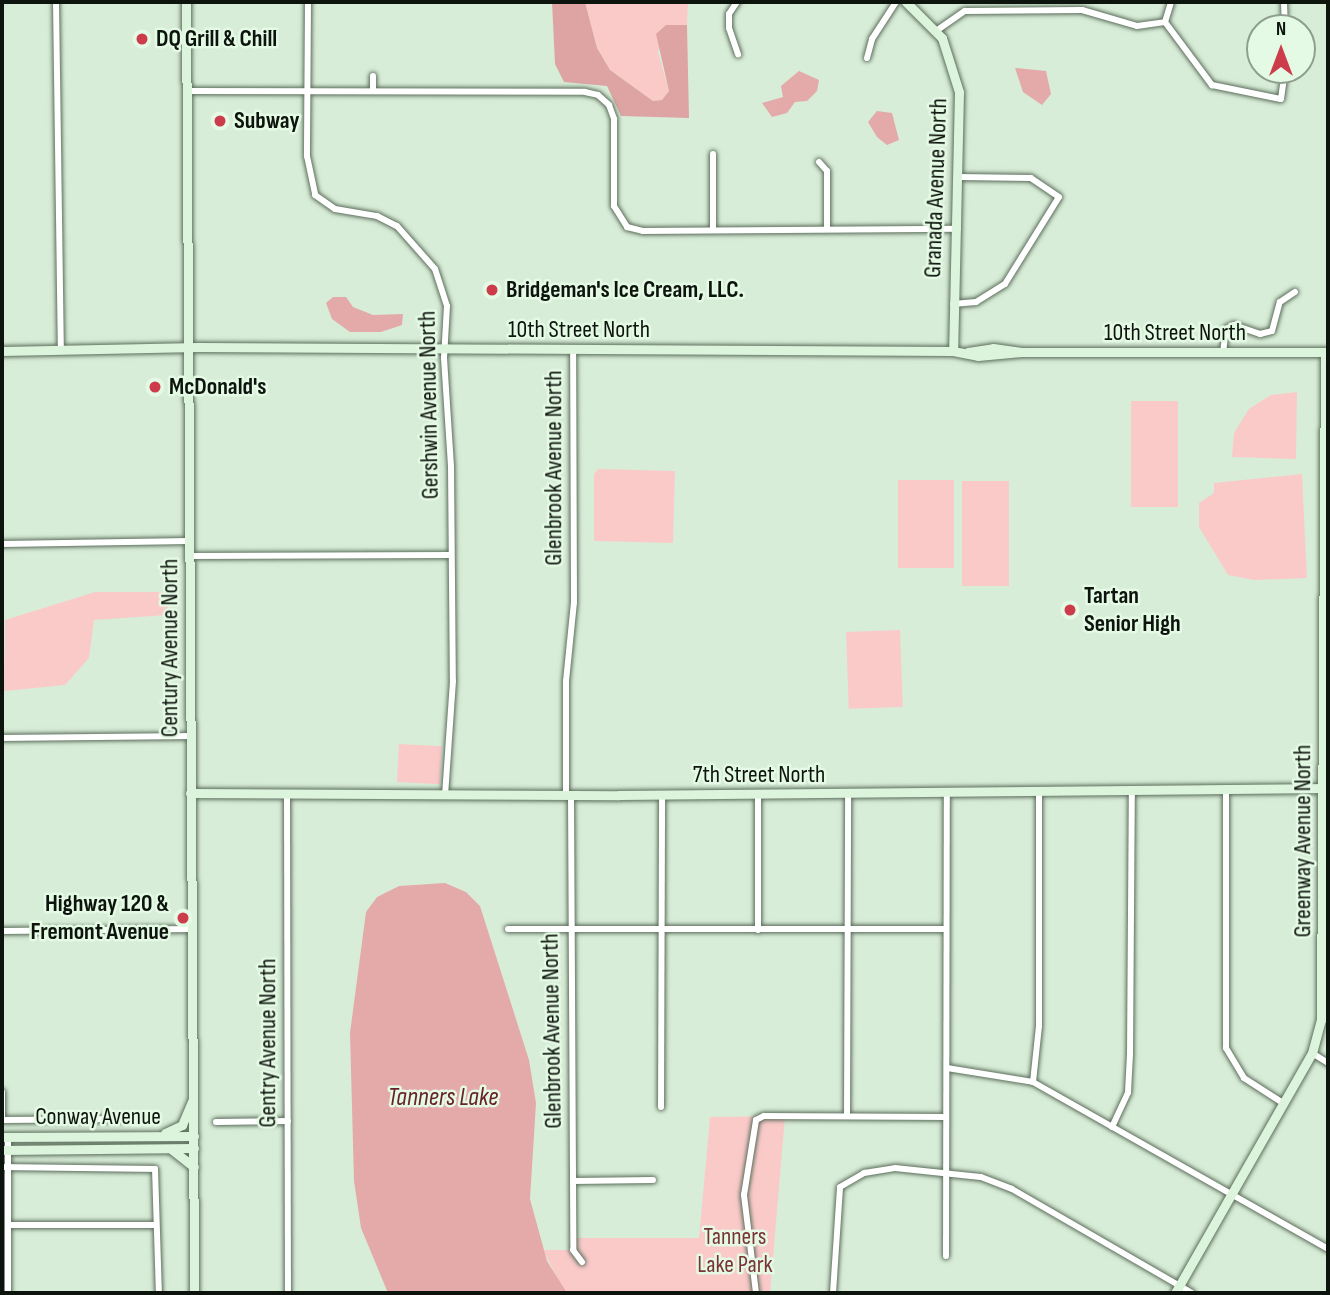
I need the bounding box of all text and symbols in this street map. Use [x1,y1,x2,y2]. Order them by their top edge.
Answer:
north arrow [1246,14,1316,84]
text: N [1276,18,1286,41]
place label: DQ Grill & Chill [156,25,277,53]
marker: DQ Grill & Chill [134,31,150,47]
street label: Granada Avenue North [918,98,954,278]
place label: Subway [234,107,299,135]
marker: Subway [212,113,228,129]
place label: Bridgeman's Ice Cream, LLC. [506,276,744,304]
marker: Bridgeman's Ice Cream, LLC. [484,282,500,298]
street label: Gershwin Avenue North [413,310,445,500]
street label: 10th Street North [508,316,650,344]
street label: 10th Street North [1104,319,1246,347]
street label: Glenbrook Avenue North [540,370,568,566]
place label: McDonald's [169,373,267,401]
marker: McDonald's [147,379,163,395]
street label: Century Avenue North [156,559,184,737]
place label: Tartan Senior High [1084,582,1181,638]
marker: Tartan Senior High [1062,602,1078,618]
street label: Greenway Avenue North [1289,745,1317,937]
street label: 7th Street North [693,761,825,789]
place label: Highway 120 & Fremont Avenue [31,890,169,946]
marker: Highway 120 & Fremont Avenue [175,910,191,926]
street label: Glenbrook Avenue North [536,933,568,1129]
street label: Gentry Avenue North [254,958,282,1128]
water label: Tanners Lake [388,1082,498,1114]
street label: Conway Avenue [35,1103,161,1131]
park label: Tanners Lake Park [697,1223,773,1279]

